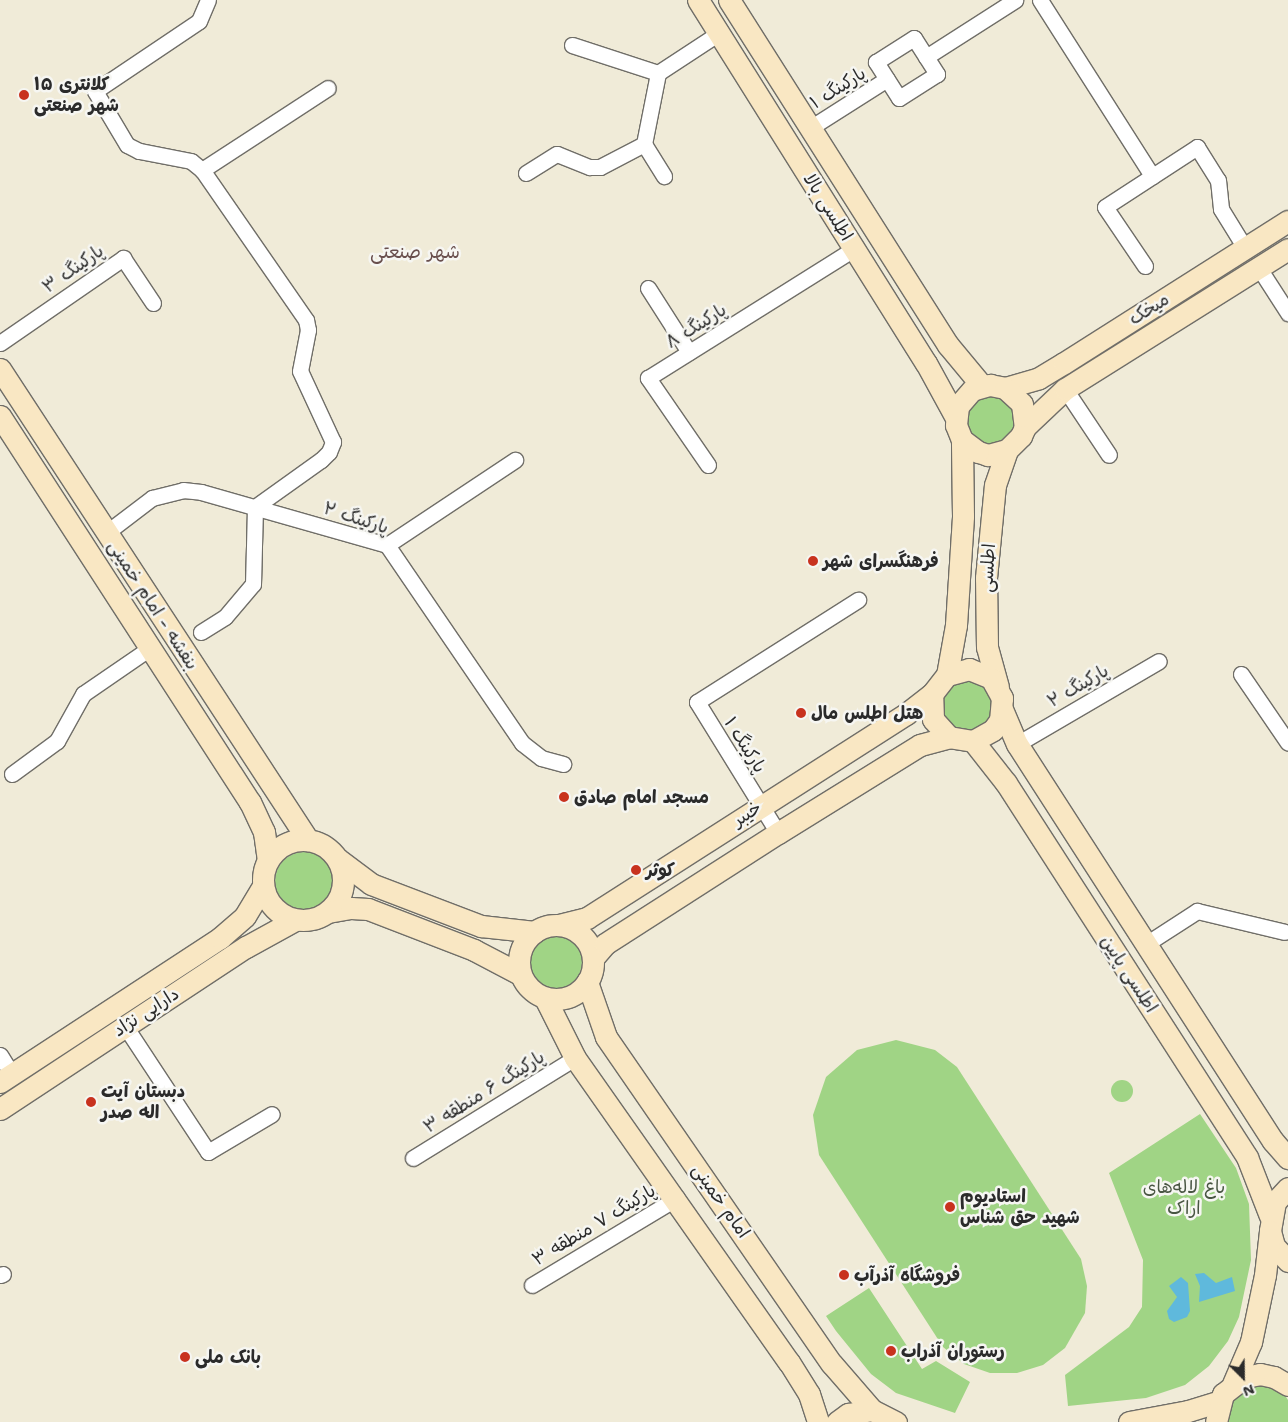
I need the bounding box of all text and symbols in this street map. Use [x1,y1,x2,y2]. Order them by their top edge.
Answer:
street label: پارکینگ ۱ [806,63,870,113]
place label: کلانتری ۱۵ شهر صنعتی [34,74,119,116]
marker: کلانتری ۱۵ شهر صنعتی [18,89,30,101]
street label: اطلسی بالا [799,169,857,245]
street label: پارکینگ ۳ [38,240,108,298]
district label: شهر صنعتی [370,241,460,263]
street label: میخک [1125,288,1173,330]
street label: پارکینگ ۸ [662,299,730,353]
street label: پارکینگ ۲ [321,497,391,539]
street label: بنفشه - امام خمینی [103,536,203,674]
street label: اطلسی [976,543,1000,593]
place label: فرهنگسرای شهر [823,550,939,572]
marker: فرهنگسرای شهر [807,555,819,567]
street label: پارکینگ ۲ [1043,660,1113,712]
place label: هتل اطلس مال [811,702,923,724]
marker: هتل اطلس مال [795,707,807,719]
street label: پارکینگ ۱ [720,713,770,777]
place label: مسجد امام صادق [574,786,709,808]
marker: مسجد امام صادق [558,791,570,803]
street label: خیبر [728,797,766,831]
place label: کوثر [646,859,675,881]
marker: کوثر [630,864,642,876]
street label: اطلسی پایین [1096,931,1162,1017]
street label: دارایی نژاد [109,983,183,1041]
street label: پارکینگ ۶ منطقه ۳ [419,1046,549,1138]
place label: دبستان آیت اله صدر [101,1081,185,1124]
marker: دبستان آیت اله صدر [85,1096,97,1108]
street label: امام خمینی [687,1160,755,1242]
park label: باغ لاله‌های اراک [1143,1177,1225,1220]
street label: پارکینگ ۷ منطقه ۳ [528,1180,660,1270]
place label: استادیوم شهید حق شناس [960,1186,1080,1228]
marker: استادیوم شهید حق شناس [944,1201,956,1213]
place label: فروشگاه آذرآب [854,1264,960,1286]
marker: فروشگاه آذرآب [838,1269,850,1281]
place label: رستوران آذراب [901,1340,1005,1362]
marker: رستوران آذراب [885,1345,897,1357]
place label: بانک ملی [195,1346,261,1368]
marker: بانک ملی [179,1351,191,1363]
north arrow [1218,1352,1268,1402]
text: N [1240,1380,1257,1401]

